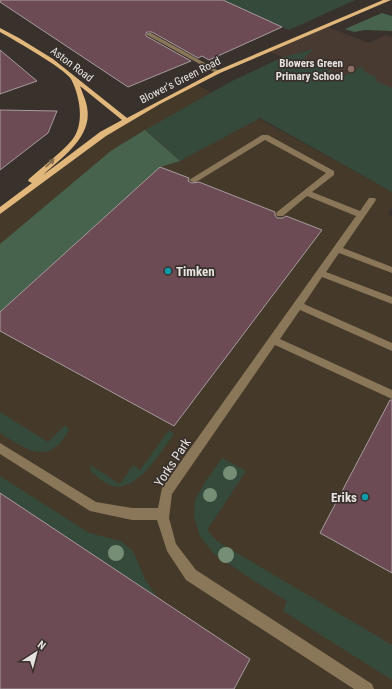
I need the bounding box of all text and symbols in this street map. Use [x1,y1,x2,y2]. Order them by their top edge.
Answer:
street label: Aston Road [48,44,96,85]
street label: Blower's Green Road [138,54,223,106]
place label: Blowers Green Primary School [276,57,343,83]
marker: Blowers Green Primary School [346,64,356,74]
one-way arrow [45,158,55,168]
place label: Timken [176,264,215,279]
marker: Timken [163,266,173,276]
street label: Yorks Park [151,435,194,489]
place label: Eriks [331,490,357,505]
marker: Eriks [360,492,370,502]
north arrow [16,633,56,673]
text: N [35,638,48,653]

